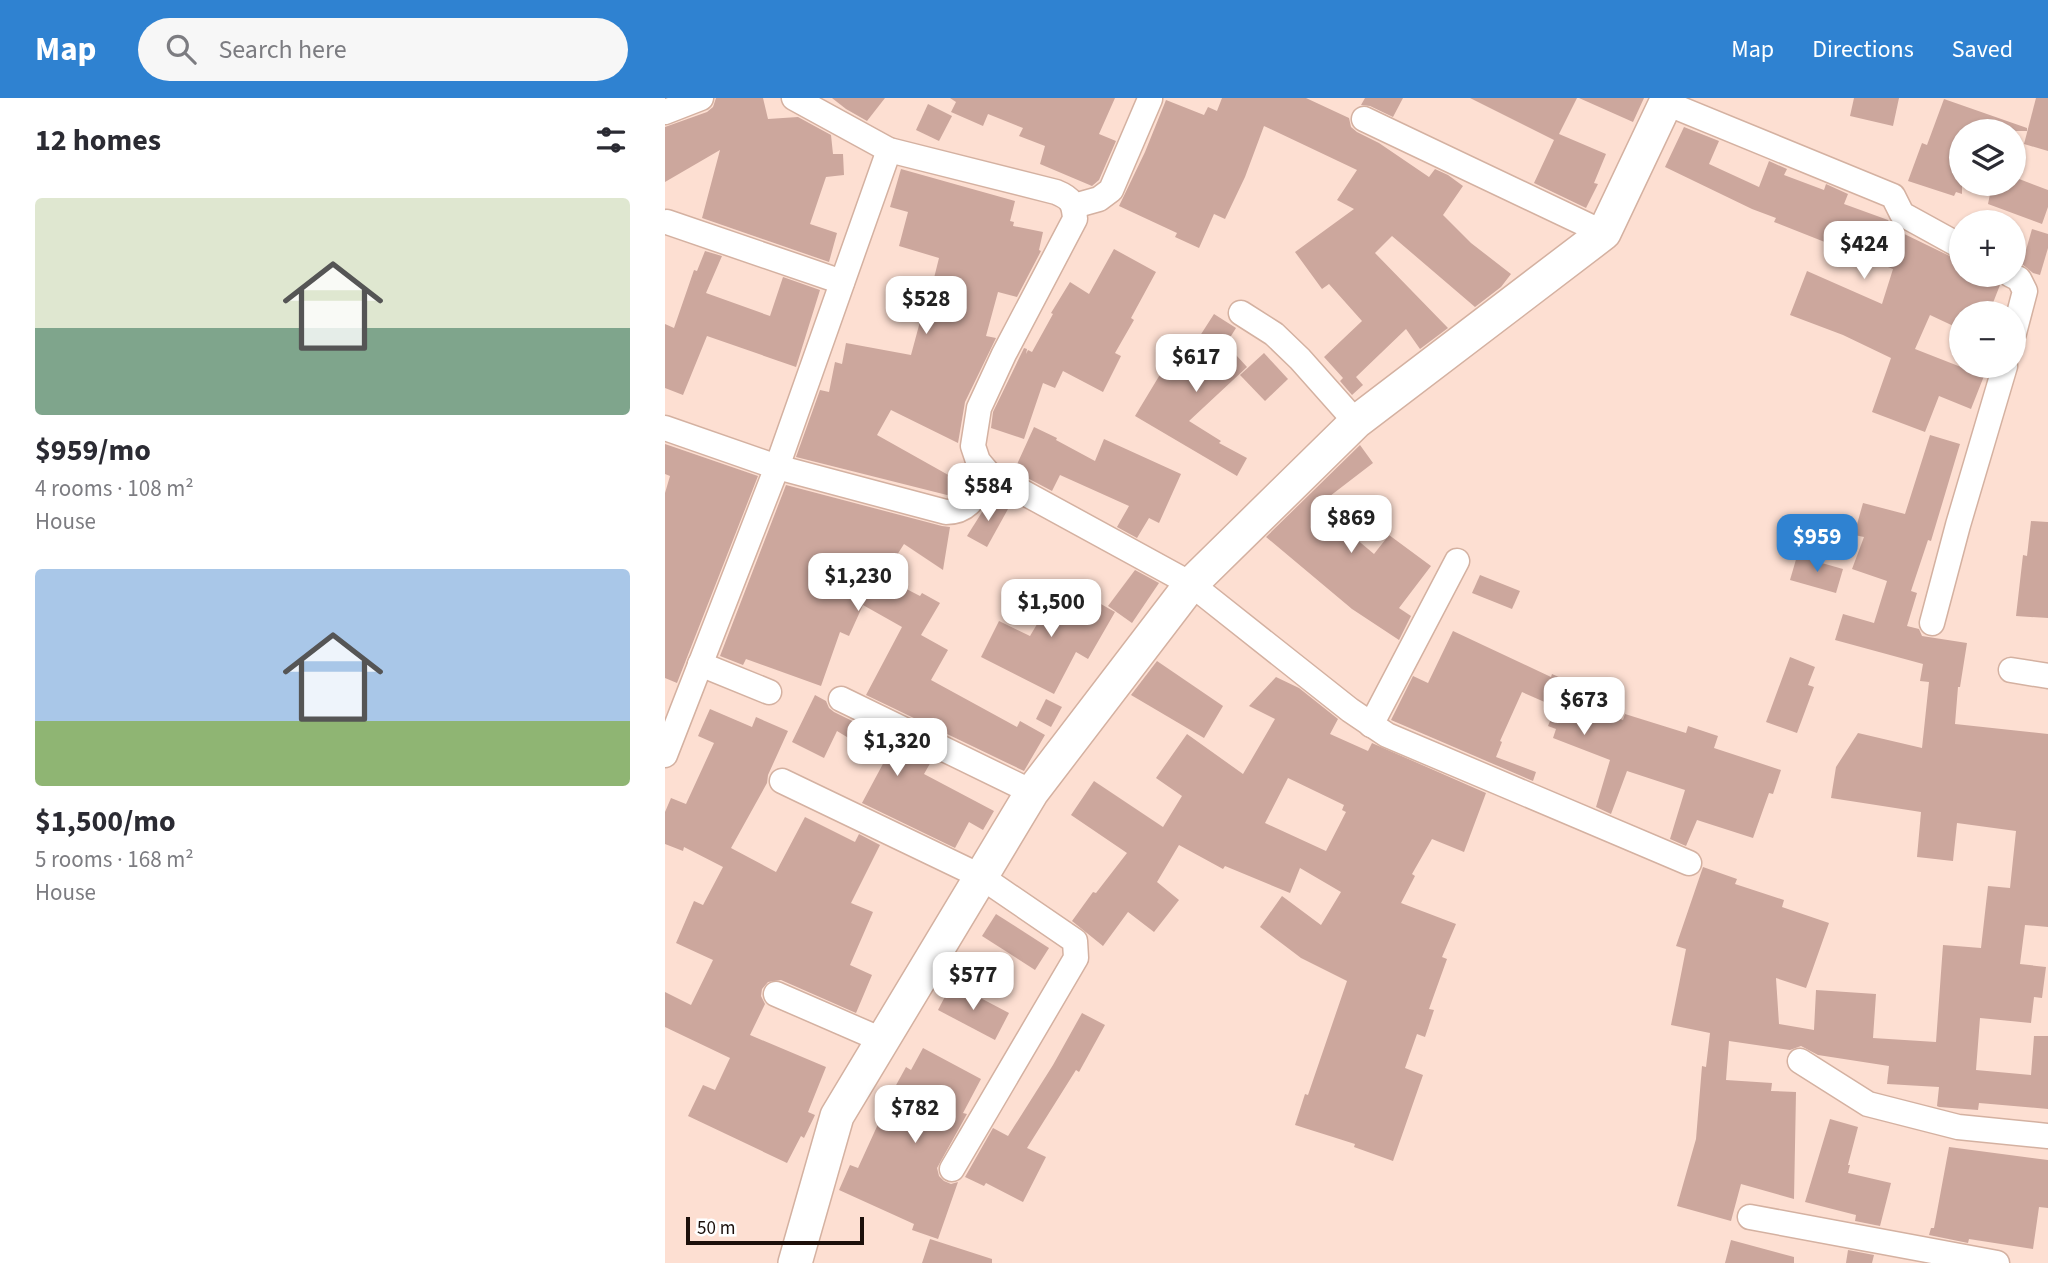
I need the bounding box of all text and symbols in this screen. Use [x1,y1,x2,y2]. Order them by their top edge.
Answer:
search box [138,18,628,81]
text: Map [35,26,96,73]
icon: search [162,30,200,68]
text: Search here [218,31,347,68]
text: Map [1731,32,1774,67]
text: Directions [1812,32,1914,67]
text: Saved [1952,32,2013,67]
text: 12 homes [35,119,161,162]
map controls [1949,119,2026,378]
button: layers [1949,119,2026,196]
icon: filters [592,121,630,159]
button: + [1949,210,2026,287]
pin: $424 [1823,222,1905,281]
text: $424 [1840,227,1888,260]
icon: home [270,243,396,369]
pin: $528 [885,276,967,336]
text: $528 [902,282,950,315]
button: − [1949,301,2026,378]
pin: $617 [1155,334,1237,394]
text: $617 [1172,340,1220,373]
text: $959/mo [35,429,151,472]
pin: $584 [947,464,1029,523]
text: $584 [964,469,1012,502]
text: 4 rooms · 108 m² [35,472,194,505]
pin: $869 [1310,496,1392,555]
text: $869 [1327,501,1375,534]
text: House [35,505,96,538]
pin: $959 [1776,514,1858,574]
text: $959 [1793,520,1841,553]
pin: $1,230 [801,554,915,613]
text: $1,230 [824,559,892,592]
pin: $1,500 [994,580,1108,639]
text: $1,500 [1017,585,1085,618]
icon: home [270,614,396,740]
pin: $673 [1543,678,1625,737]
text: $673 [1560,683,1608,716]
pin: $1,320 [840,718,954,778]
text: $1,320 [863,724,931,757]
text: $1,500/mo [35,800,176,843]
text: 5 rooms · 168 m² [35,843,194,876]
text: House [35,876,96,909]
pin: $577 [932,953,1014,1012]
text: $577 [949,958,997,991]
pin: $782 [874,1086,956,1145]
text: $782 [891,1091,939,1124]
scale bar [686,1214,865,1246]
text: 50 m [697,1215,735,1242]

